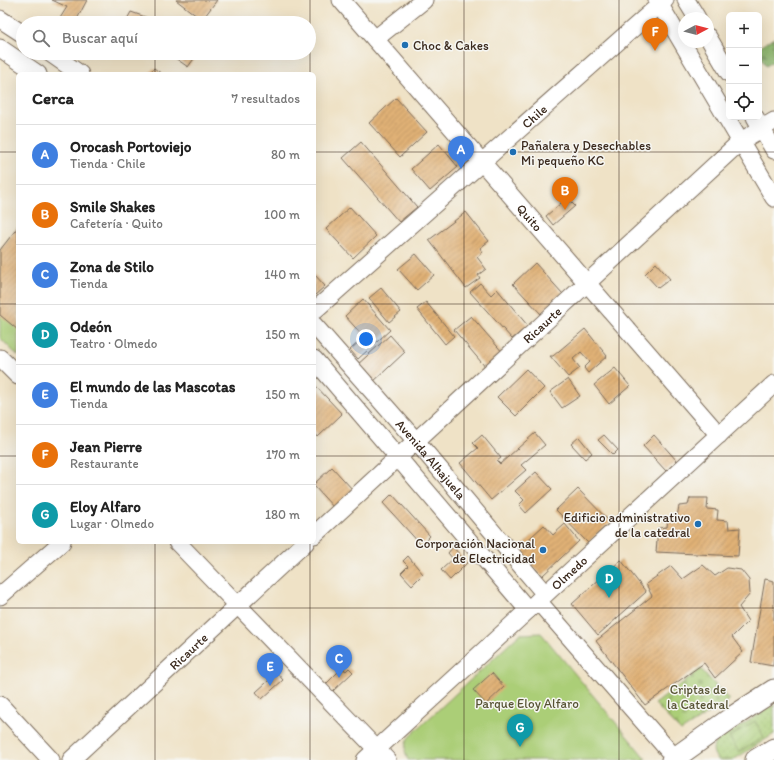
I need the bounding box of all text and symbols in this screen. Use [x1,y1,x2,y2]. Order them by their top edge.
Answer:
north arrow [678,12,714,48]
map controls [726,12,762,120]
button: + [726,12,762,48]
search box [16,16,316,60]
pin: F [642,18,668,51]
icon: search [30,27,52,49]
text: Buscar aquí [62,29,138,47]
place label: Choc & Cakes [413,38,489,53]
marker: Choc & Cakes [400,40,410,50]
button: − [726,48,762,84]
button: locate [726,84,762,120]
text: Cerca [32,88,74,108]
text: 7 resultados [232,91,300,106]
street label: Chile [519,101,550,131]
pin: A [448,136,474,169]
text: Orocash Portoviejo [70,138,191,156]
place label: Pañalera y Desechables Mi pequeño KC [521,138,651,168]
text: A [41,147,49,162]
text: 80 m [271,147,300,162]
marker: Pañalera y Desechables Mi pequeño KC [508,147,518,157]
text: Tienda · Chile [70,156,145,171]
pin: B [552,177,578,210]
text: Smile Shakes [70,198,155,216]
street label: Quito [514,201,546,235]
text: B [41,207,49,222]
text: 100 m [264,207,300,222]
text: Cafetería · Quito [70,216,163,231]
text: Zona de Stilo [70,258,154,276]
text: C [41,267,49,282]
text: 140 m [264,267,300,282]
text: Tienda [70,276,108,291]
street label: Ricaurte [520,304,565,347]
text: Odeón [70,318,112,336]
text: D [41,327,49,342]
text: 150 m [265,327,300,342]
your location [356,329,376,349]
text: Teatro · Olmedo [70,336,157,351]
text: El mundo de las Mascotas [70,378,235,396]
text: E [41,387,49,402]
text: 150 m [265,387,300,402]
text: Tienda [70,396,108,411]
street label: Avenida Alhajuela [393,417,469,503]
text: Jean Pierre [70,438,142,456]
text: F [42,447,48,462]
text: 170 m [266,447,300,462]
text: Restaurante [70,456,139,471]
text: Eloy Alfaro [70,498,141,516]
text: G [41,507,49,522]
text: 180 m [265,507,300,522]
place label: Edificio administrativo de la catedral [564,510,690,540]
text: Lugar · Olmedo [70,516,154,531]
marker: Edificio administrativo de la catedral [693,519,703,529]
place label: Corporación Nacional de Electricidad [415,536,535,566]
marker: Corporación Nacional de Electricidad [538,545,548,555]
street label: Olmedo [548,552,591,593]
pin: D [596,565,622,598]
street label: Ricaurte [166,630,211,673]
pin: C [326,645,352,678]
pin: E [257,653,283,686]
park label: Criptas de la Catedral [667,682,729,712]
park label: Parque Eloy Alfaro [475,696,579,711]
pin: G [507,714,533,747]

